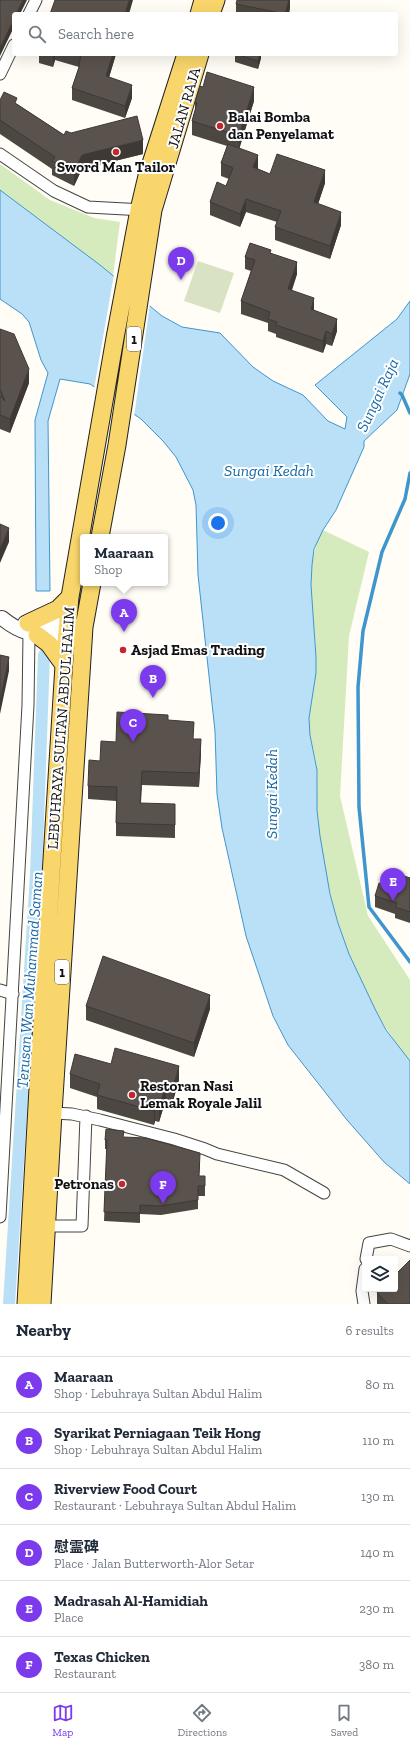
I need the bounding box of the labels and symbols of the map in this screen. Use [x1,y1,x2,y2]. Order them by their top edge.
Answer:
street label: JALAN RAJA [164,65,204,151]
place label: Balai Bomba dan Penyelamat [228,108,335,143]
marker: Balai Bomba dan Penyelamat [215,121,225,131]
marker: Sword Man Tailor [111,147,121,157]
place label: Sword Man Tailor [57,158,176,176]
pin: D [168,247,194,280]
road number: 1 [127,327,141,351]
water label: Sungai Raja [352,356,403,435]
water label: Sungai Kedah [224,461,314,480]
your location [208,513,228,533]
pin: A [111,599,137,632]
street label: LEBUHRAYA SULTAN ABDUL HALIM [44,606,78,850]
place label: Asjad Emas Trading [131,641,265,659]
marker: Asjad Emas Trading [118,645,128,655]
pin: B [140,665,166,698]
pin: C [120,709,146,742]
water label: Sungai Kedah [262,749,281,839]
pin: E [380,868,406,901]
water label: Terusan Wan Muhammad Saman [12,871,47,1089]
road number: 1 [55,960,69,984]
place label: Restoran Nasi Lemak Royale Jalil [140,1077,262,1112]
marker: Restoran Nasi Lemak Royale Jalil [127,1090,137,1100]
pin: F [150,1171,176,1204]
place label: Petronas [54,1175,114,1193]
marker: Petronas [117,1179,127,1189]

